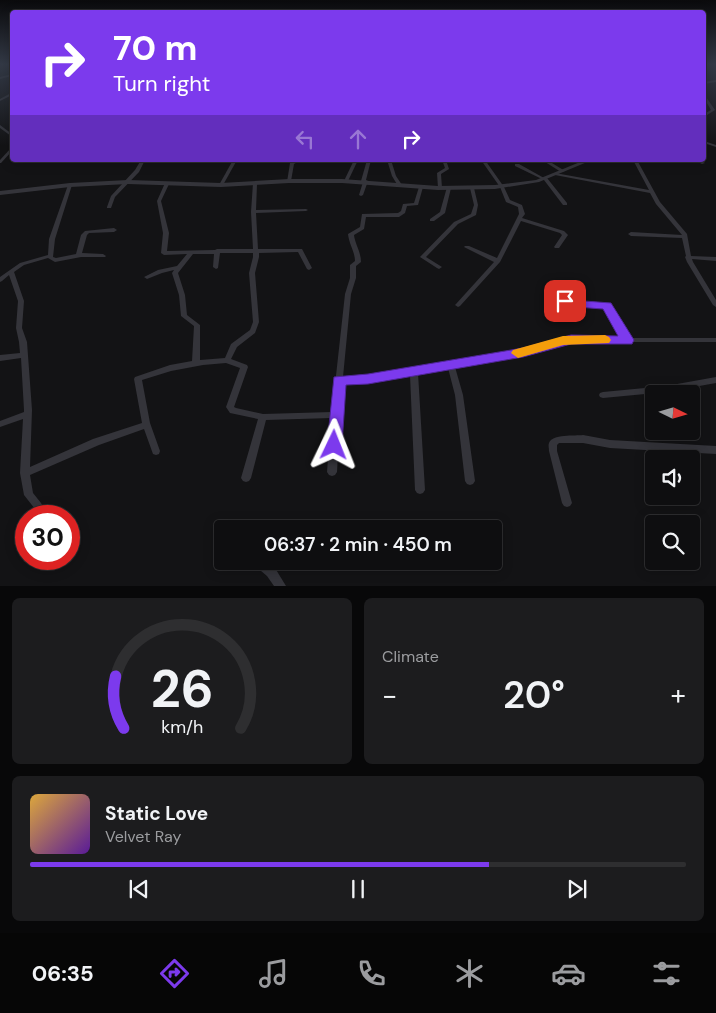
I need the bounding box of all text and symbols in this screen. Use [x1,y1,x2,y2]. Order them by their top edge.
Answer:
text: 70 m [113,25,197,71]
icon: right [30,30,95,95]
text: Turn right [113,69,210,98]
icon: left [291,125,319,153]
icon: ahead [344,125,372,153]
icon: right [397,125,425,153]
pin [544,280,586,322]
icon: arrive [551,287,579,315]
north arrow [645,385,700,440]
map controls [645,385,700,570]
position arrow [307,418,359,470]
button: sound [645,450,700,505]
speed limit sign: 30 [15,505,80,570]
button: search [645,515,700,570]
text: 06:37 · 2 min · 450 m [264,532,452,557]
text: Climate [382,646,439,667]
text: 26 [151,655,213,723]
text: 20° [503,670,565,720]
text: − [382,677,397,714]
text: + [671,677,686,714]
text: km/h [161,715,203,739]
text: Static Love [105,801,208,826]
text: Velvet Ray [105,826,181,847]
icon: previous [125,875,153,903]
icon: pause [344,875,372,903]
icon: next [563,875,591,903]
icon: directions [157,956,192,991]
icon: music [256,956,291,991]
icon: phone [354,956,389,991]
icon: climate [452,956,487,991]
icon: car [551,956,586,991]
icon: filters [649,956,684,991]
text: 06:35 [32,959,94,988]

